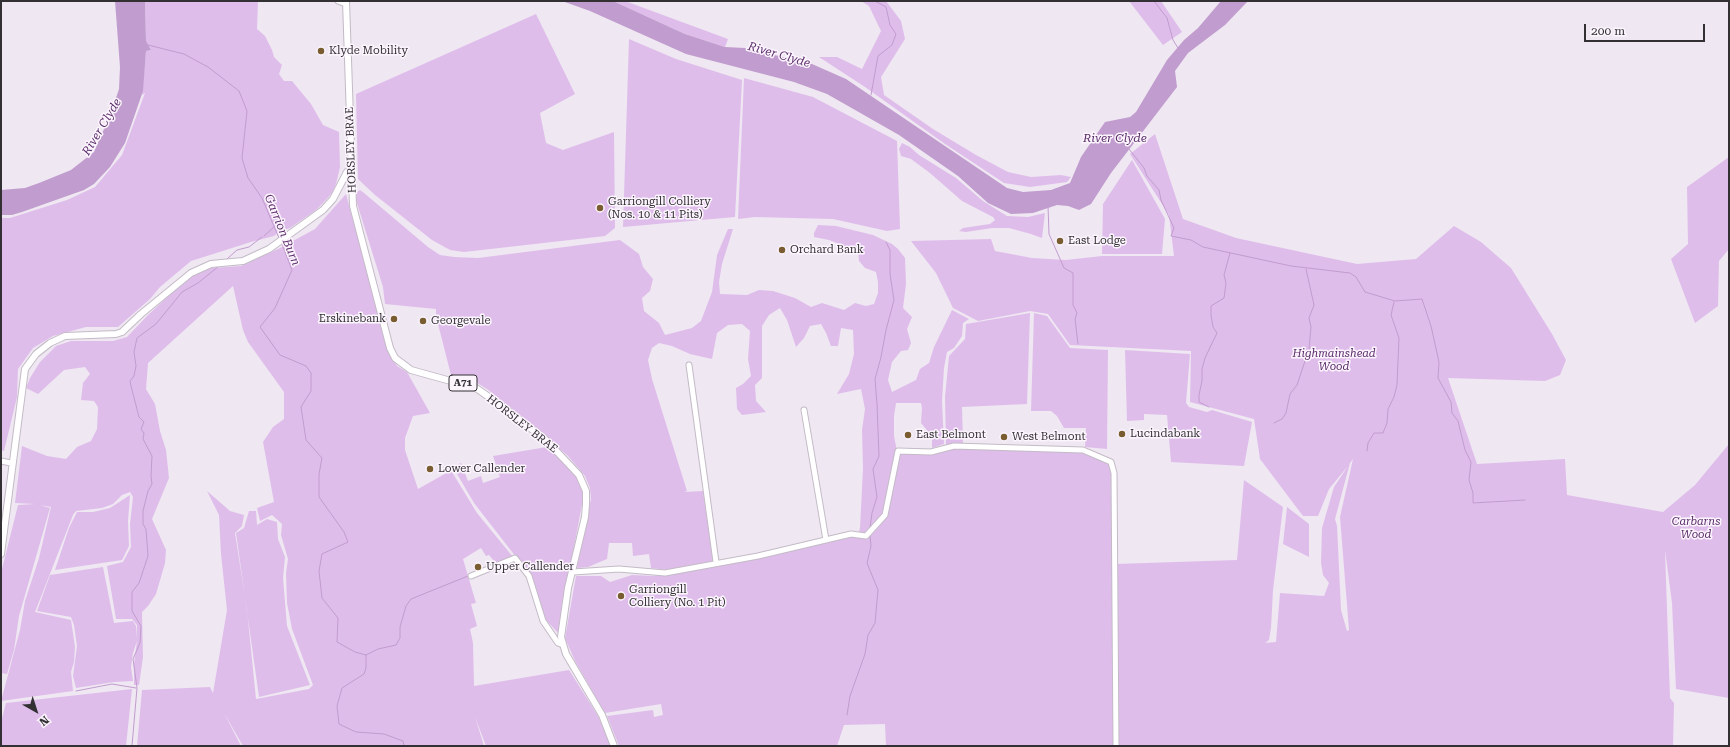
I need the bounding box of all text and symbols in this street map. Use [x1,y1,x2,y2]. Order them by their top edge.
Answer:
scale bar [1586,16,1707,42]
text: 200 m [1591,24,1625,38]
water label: River Clyde [746,39,812,71]
place label: Klyde Mobility [329,44,408,58]
marker: Klyde Mobility [316,46,326,56]
water label: River Clyde [79,96,125,158]
street label: HORSLEY BRAE [343,107,359,193]
water label: River Clyde [1083,131,1147,145]
water label: Garrion Burn [261,192,303,268]
place label: Garriongill Colliery (Nos. 10 & 11 Pits) [608,195,711,221]
marker: Garriongill Colliery (Nos. 10 & 11 Pits) [595,203,605,213]
place label: East Lodge [1068,234,1126,248]
marker: East Lodge [1055,236,1065,246]
place label: Orchard Bank [790,243,864,257]
marker: Orchard Bank [777,245,787,255]
place label: Erskinebank [319,312,386,326]
marker: Erskinebank [389,314,399,324]
place label: Georgevale [431,314,490,328]
marker: Georgevale [418,316,428,326]
park label: Highmainshead Wood [1292,347,1376,373]
road number: A71 [449,375,477,391]
street label: HORSLEY BRAE [484,392,560,456]
place label: Lucindabank [1130,427,1200,441]
place label: East Belmont [916,428,986,442]
marker: Lucindabank [1117,429,1127,439]
marker: East Belmont [903,430,913,440]
place label: West Belmont [1012,430,1086,444]
marker: West Belmont [999,432,1009,442]
place label: Lower Callender [438,462,525,476]
marker: Lower Callender [425,464,435,474]
park label: Carbarns Wood [1672,515,1720,541]
place label: Upper Callender [486,560,574,574]
marker: Upper Callender [473,562,483,572]
place label: Garriongill Colliery (No. 1 Pit) [629,583,726,609]
marker: Garriongill Colliery (No. 1 Pit) [616,591,626,601]
north arrow [16,691,56,731]
text: N [36,713,51,728]

